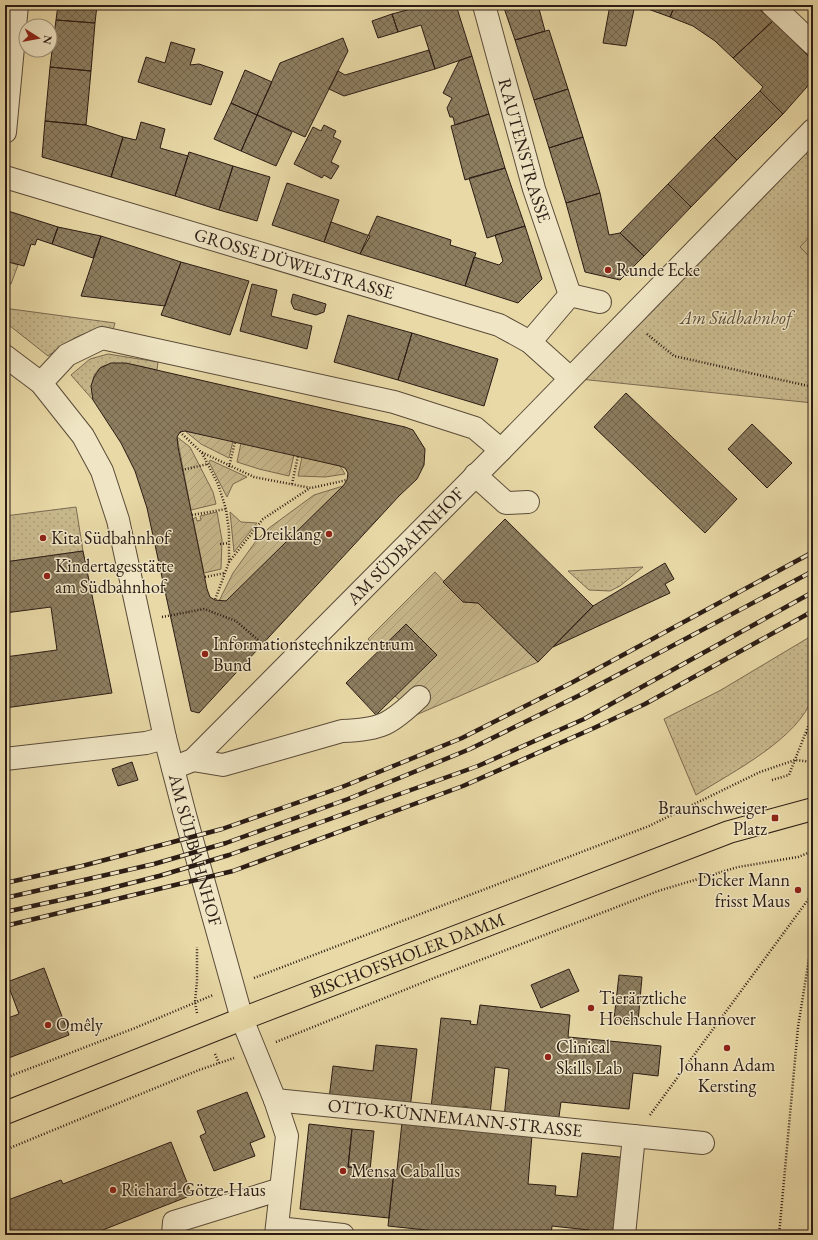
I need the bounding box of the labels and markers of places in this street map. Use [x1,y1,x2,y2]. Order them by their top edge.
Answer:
place label: Runde Ecke [616,258,700,281]
marker: Runde Ecke [603,265,613,275]
place label: Dreiklang [253,522,321,545]
place label: Kita Südbahnhof [51,526,172,549]
marker: Dreiklang [324,529,334,539]
marker: Kita Südbahnhof [38,533,48,543]
place label: Kindertagesstätte am Südbahnhof [55,554,174,598]
marker: Kindertagesstätte am Südbahnhof [42,571,52,581]
place label: Informationstechnikzentrum Bund [213,632,414,676]
marker: Informationstechnikzentrum Bund [200,649,210,659]
place label: Braunschweiger Platz [658,796,767,840]
marker: Braunschweiger Platz [770,813,780,823]
place label: Dicker Mann frisst Maus [698,868,790,912]
marker: Dicker Mann frisst Maus [793,885,803,895]
place label: Tierärztliche Hochschule Hannover [599,986,756,1030]
marker: Tierärztliche Hochschule Hannover [586,1003,596,1013]
place label: Omêly [56,1013,103,1036]
marker: Omêly [43,1020,53,1030]
place label: Clinical Skills Lab [556,1035,622,1079]
marker: Johann Adam Kersting [722,1043,732,1053]
marker: Clinical Skills Lab [543,1052,553,1062]
place label: Johann Adam Kersting [677,1053,775,1097]
place label: Mensa Caballus [351,1159,460,1182]
marker: Mensa Caballus [338,1166,348,1176]
place label: Richard-Götze-Haus [121,1178,266,1201]
marker: Richard-Götze-Haus [108,1185,118,1195]

